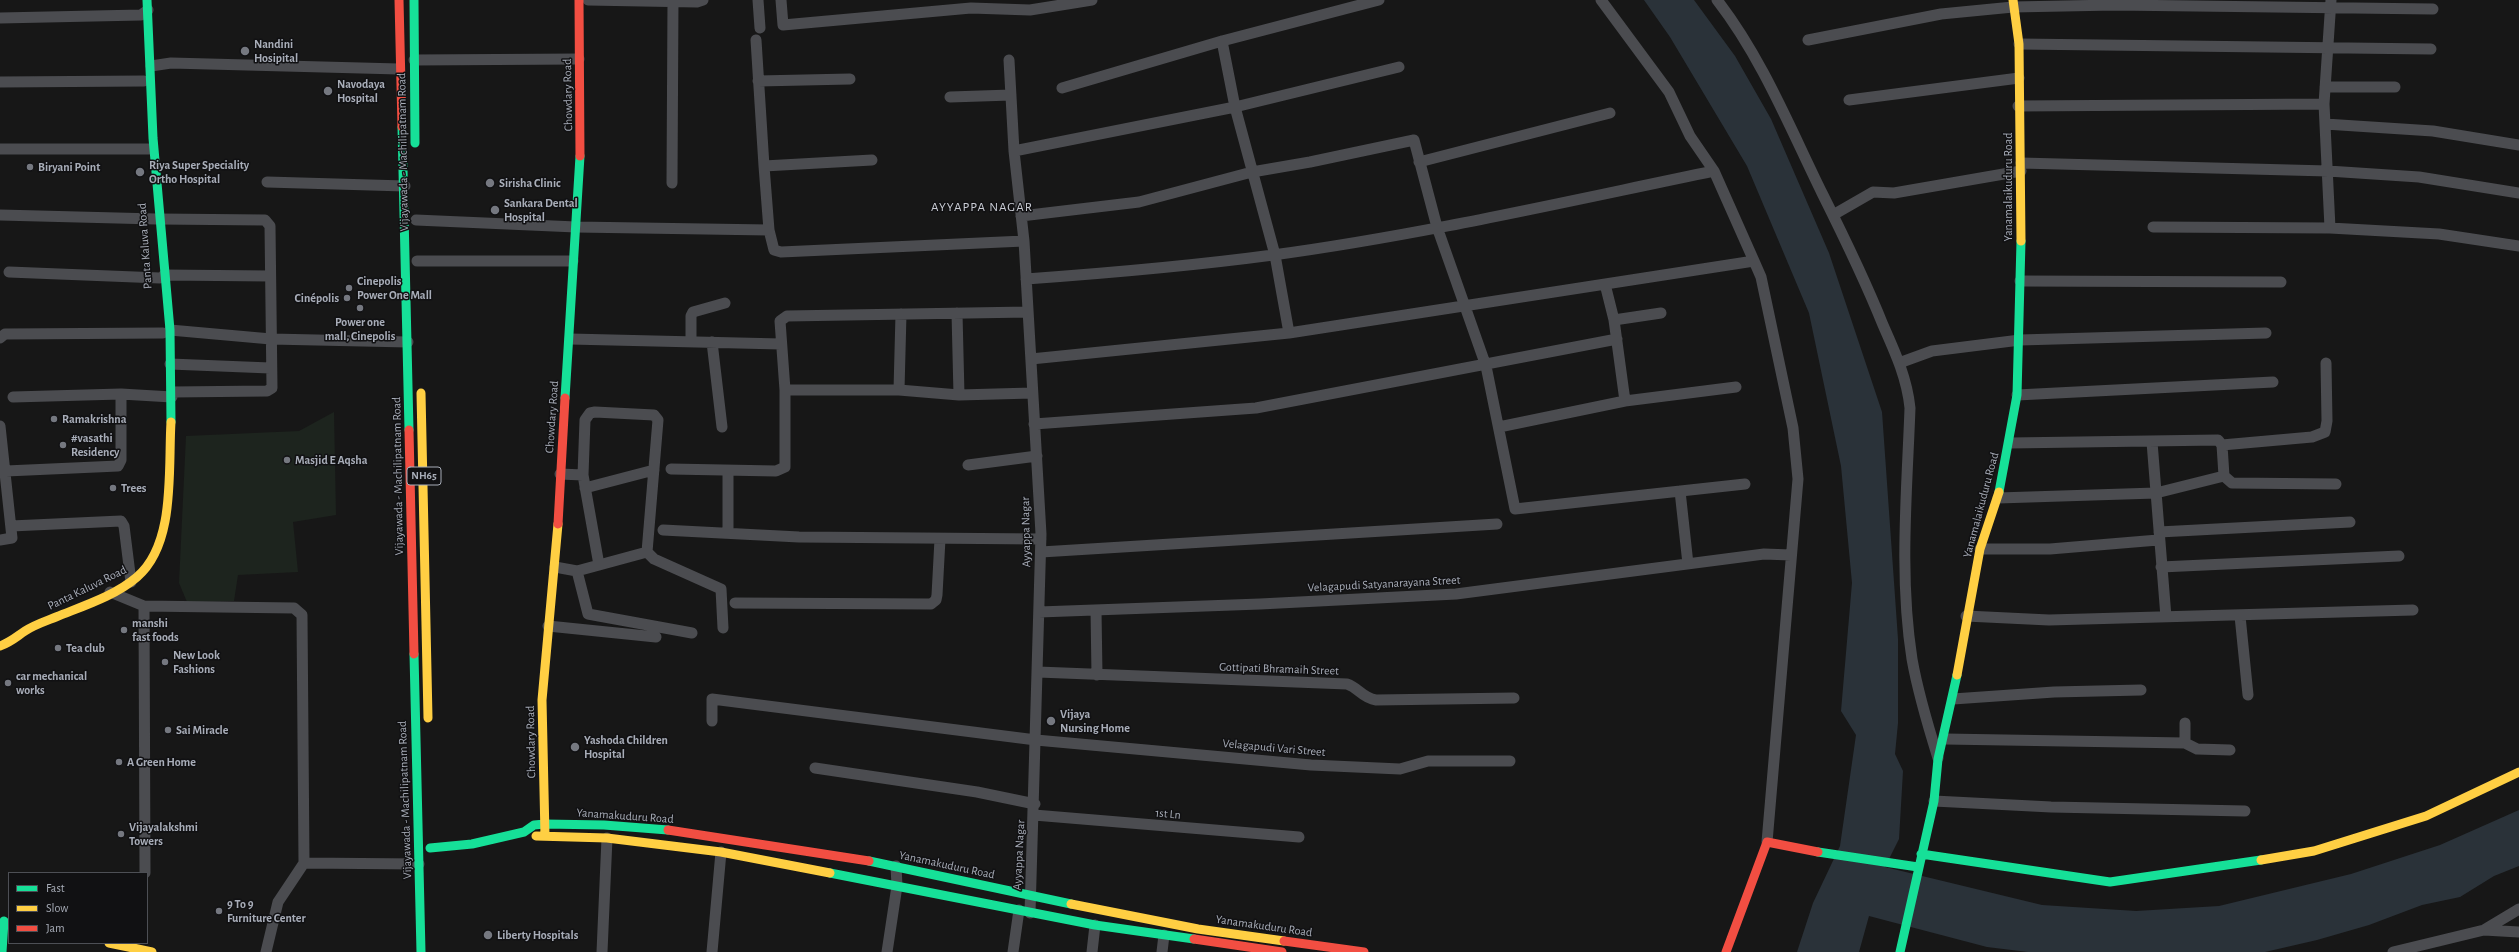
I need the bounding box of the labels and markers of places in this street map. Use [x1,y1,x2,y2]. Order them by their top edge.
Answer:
place label: Nandini Hosipital [254,37,298,65]
marker: Nandini Hosipital [239,45,251,57]
place label: Navodaya Hospital [337,77,385,105]
marker: Navodaya Hospital [322,85,334,97]
place label: Riya Super Speciality Ortho Hospital [149,158,249,186]
place label: Biryani Point [38,160,100,174]
marker: Biryani Point [25,162,35,172]
marker: Riya Super Speciality Ortho Hospital [134,166,146,178]
place label: Sirisha Clinic [499,176,561,190]
marker: Sirisha Clinic [484,177,496,189]
place label: Sankara Dental Hospital [504,196,578,224]
marker: Sankara Dental Hospital [489,204,501,216]
place label: Cinepolis Power One Mall [357,274,432,302]
marker: Cinepolis Power One Mall [344,283,354,293]
place label: Cinépolis [295,291,339,305]
marker: Cinépolis [342,293,352,303]
marker: Power one mall, Cinepolis [355,303,365,313]
place label: Power one mall, Cinepolis [325,315,395,343]
place label: Ramakrishna [62,412,126,426]
marker: Ramakrishna [49,414,59,424]
place label: #vasathi Residency [71,431,119,459]
marker: #vasathi Residency [58,440,68,450]
place label: Masjid E Aqsha [295,453,367,467]
marker: Masjid E Aqsha [282,455,292,465]
place label: Trees [121,481,146,495]
marker: Trees [108,483,118,493]
place label: manshi fast foods [132,616,179,644]
marker: manshi fast foods [119,625,129,635]
place label: Tea club [66,641,105,655]
marker: Tea club [53,643,63,653]
place label: New Look Fashions [173,648,220,676]
marker: New Look Fashions [160,657,170,667]
place label: car mechanical works [16,669,87,697]
marker: car mechanical works [3,678,13,688]
place label: Vijaya Nursing Home [1060,707,1130,735]
marker: Vijaya Nursing Home [1045,715,1057,727]
place label: Sai Miracle [176,723,228,737]
marker: Sai Miracle [163,725,173,735]
place label: Yashoda Children Hospital [584,733,668,761]
marker: Yashoda Children Hospital [569,741,581,753]
place label: A Green Home [127,755,196,769]
marker: A Green Home [114,757,124,767]
place label: Vijayalakshmi Towers [129,820,198,848]
marker: Vijayalakshmi Towers [116,829,126,839]
place label: 9 To 9 Furniture Center [227,897,306,925]
marker: 9 To 9 Furniture Center [214,906,224,916]
place label: Liberty Hospitals [497,928,578,942]
marker: Liberty Hospitals [482,929,494,941]

